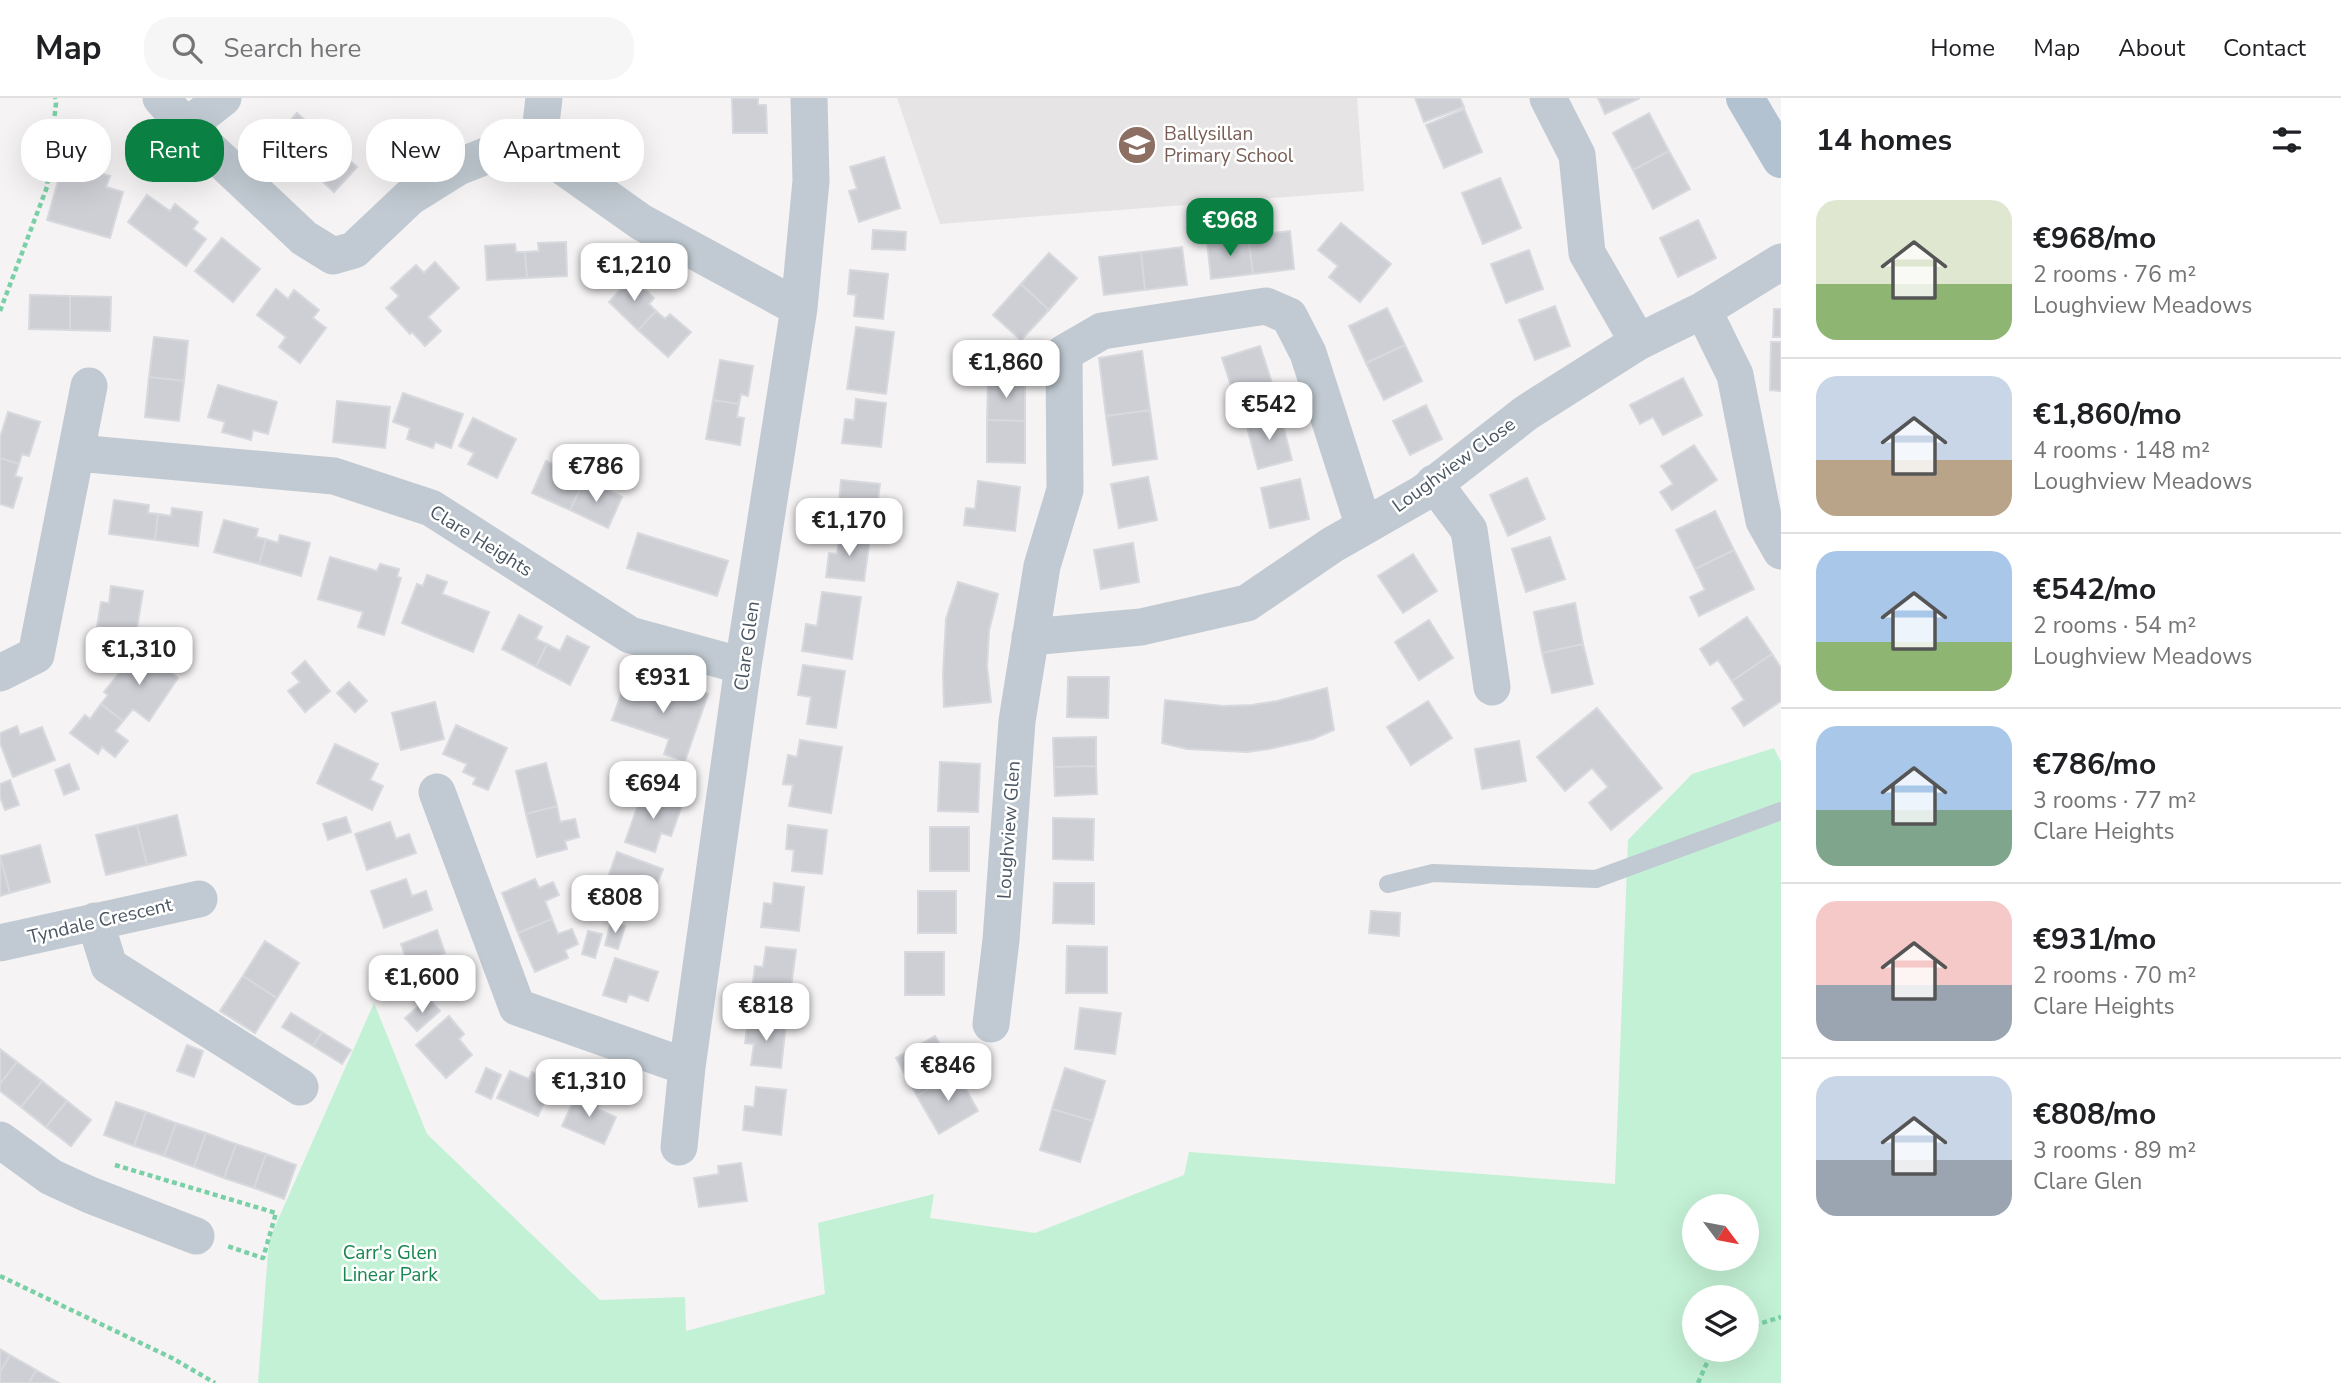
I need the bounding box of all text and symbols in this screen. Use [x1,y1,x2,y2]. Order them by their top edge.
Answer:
search box [144,17,634,80]
text: Map [35,26,102,71]
icon: search [168,29,206,67]
text: Search here [224,31,361,66]
text: Home [1930,32,1995,64]
text: Map [2033,32,2080,64]
text: About [2118,32,2185,64]
text: Contact [2223,32,2306,64]
chip: Buy [21,119,111,182]
chip: Rent [125,119,224,182]
chip: Filters [238,119,352,182]
chip: New [366,119,465,182]
chip: Apartment [479,119,644,182]
text: 14 homes [1816,120,1952,161]
place label: Ballysillan Primary School [1164,121,1294,169]
icon: filters [2268,121,2306,159]
school or university icon: Ballysillan Primary School [1116,124,1158,166]
pin: €968 [1189,198,1271,258]
text: €968 [1202,205,1258,236]
text: €968/mo [2033,218,2156,259]
icon: home [1872,228,1956,312]
pin: €1,210 [577,244,691,303]
text: €1,210 [597,250,671,281]
text: 2 rooms · 76 m² [2033,259,2196,290]
text: Loughview Meadows [2033,290,2252,321]
pin: €1,860 [949,341,1063,400]
text: €1,860 [969,347,1043,378]
pin: €542 [1228,382,1310,442]
text: €542 [1241,389,1297,420]
text: €1,860/mo [2033,394,2182,435]
icon: home [1872,404,1956,488]
street label: Loughview Close [1387,411,1521,519]
text: 4 rooms · 148 m² [2033,435,2210,466]
pin: €786 [555,444,637,504]
text: €786 [568,451,624,482]
text: Loughview Meadows [2033,466,2252,497]
pin: €1,170 [792,498,906,558]
street label: Clare Heights [425,499,537,583]
text: €1,170 [812,505,886,536]
text: €542/mo [2033,569,2156,610]
icon: home [1872,579,1956,663]
street label: Clare Glen [728,599,766,693]
text: 2 rooms · 54 m² [2033,610,2196,641]
pin: €1,310 [82,628,196,687]
text: €1,310 [102,634,176,665]
text: Loughview Meadows [2033,641,2252,672]
pin: €931 [622,656,704,715]
text: €931 [635,662,691,693]
text: €786/mo [2033,744,2156,785]
icon: home [1872,754,1956,838]
street label: Loughview Glen [991,760,1027,900]
pin: €694 [612,762,694,821]
text: €694 [625,768,681,799]
text: 3 rooms · 77 m² [2033,785,2196,816]
text: Clare Heights [2033,816,2174,847]
pin: €808 [574,876,656,935]
text: €808 [587,882,643,913]
street label: Tyndale Crescent [25,892,175,950]
text: €931/mo [2033,919,2156,960]
icon: home [1872,929,1956,1013]
pin: €1,600 [365,956,479,1015]
text: 2 rooms · 70 m² [2033,960,2196,991]
text: €1,600 [385,962,459,993]
pin: €818 [725,984,807,1043]
text: €818 [738,990,794,1021]
text: Clare Heights [2033,991,2174,1022]
pin: €846 [907,1044,989,1103]
text: €846 [920,1050,976,1081]
pin: €1,310 [532,1060,646,1119]
text: €1,310 [552,1066,626,1097]
text: €808/mo [2033,1094,2156,1135]
icon: home [1872,1104,1956,1188]
text: 3 rooms · 89 m² [2033,1135,2196,1166]
text: Clare Glen [2033,1166,2142,1197]
north arrow [1682,1194,1759,1270]
map controls [1682,1194,1759,1362]
park label: Carr's Glen Linear Park [342,1240,438,1288]
button: layers [1682,1285,1759,1362]

